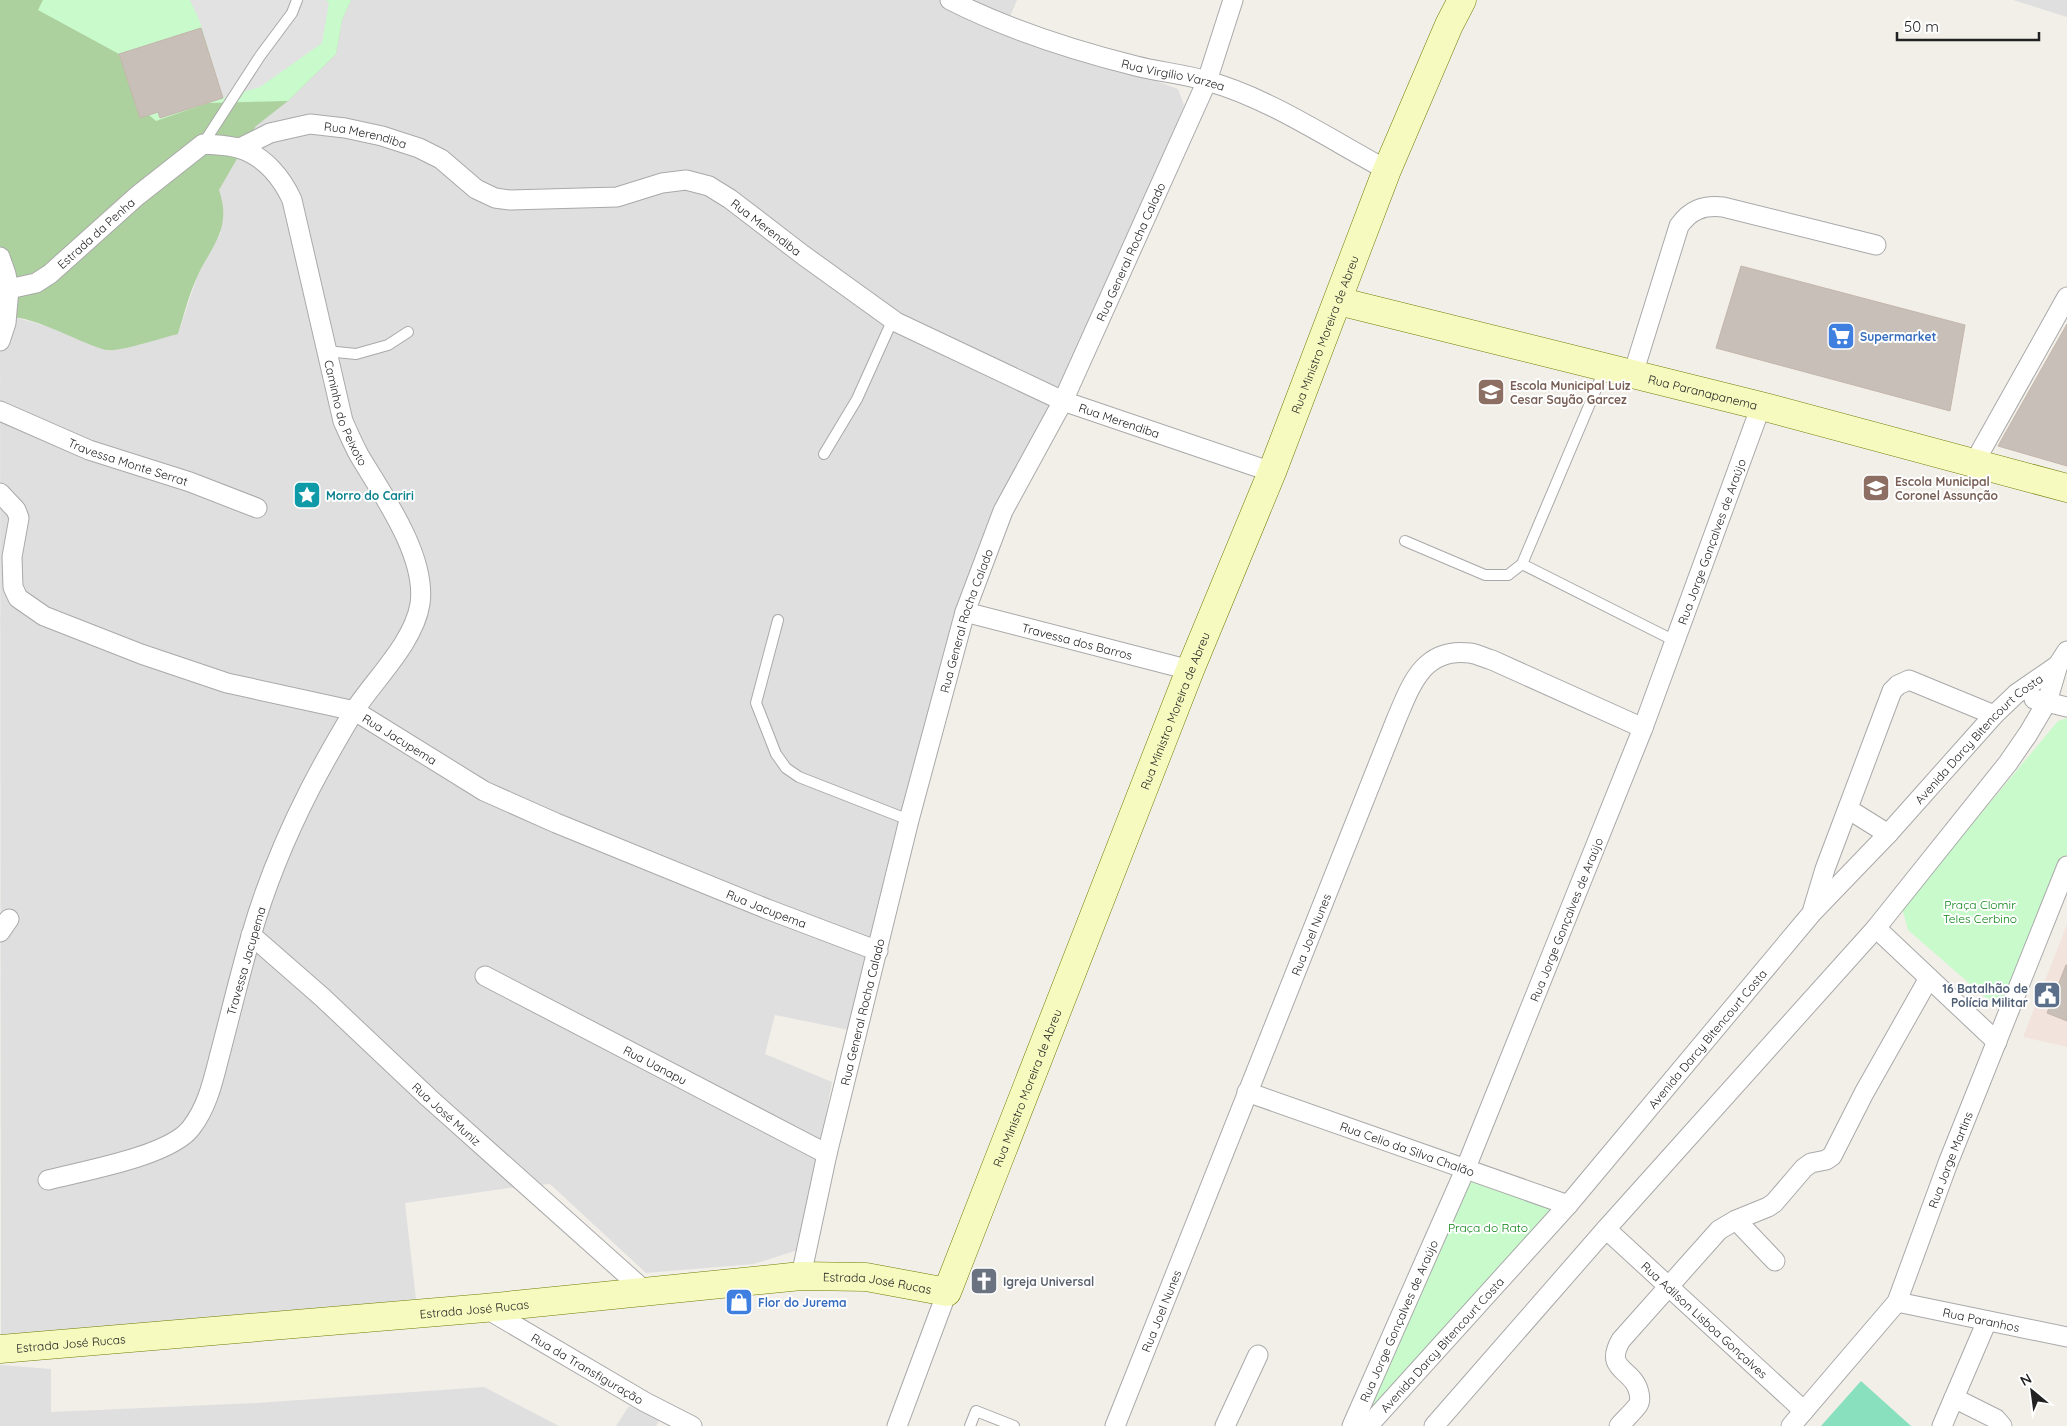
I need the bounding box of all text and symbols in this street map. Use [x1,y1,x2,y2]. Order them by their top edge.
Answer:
scale bar [1897,10,2040,42]
text: 50 m [1904,17,1939,36]
street label: Rua Virgilio Varzea [1120,55,1227,93]
street label: Rua Merendiba [323,118,409,151]
street label: Rua General Rocha Calado [1092,180,1168,323]
street label: Estrada da Penha [54,194,138,272]
street label: Rua Merendiba [728,195,804,259]
street label: Rua Ministro Moreira de Abreu [1287,253,1361,416]
supermarket icon: Supermarket [1826,321,1856,351]
place label: Supermarket [1860,329,1936,344]
street label: Caminho do Peixoto [322,358,371,468]
street label: Rua Paranapanema [1647,371,1759,412]
school or university icon: Escola Municipal Luiz Cesar Sayão Garcez [1476,377,1506,407]
place label: Escola Municipal Luiz Cesar Sayão Garcez [1510,378,1631,407]
street label: Rua Merendiba [1077,399,1162,441]
street label: Travessa Monte Serrat [66,434,190,488]
street label: Rua Jorge Gonçalves de Araújo [1674,456,1749,627]
school or university icon: Escola Municipal Coronel Assunção [1861,473,1891,503]
place label: Escola Municipal Coronel Assunção [1895,474,1998,503]
place icon: Morro do Cariri [292,480,322,510]
place label: Morro do Cariri [326,488,414,503]
street label: Rua General Rocha Calado [936,546,996,694]
street label: Travessa dos Barros [1020,620,1135,662]
street label: Rua Ministro Moreira de Abreu [1137,630,1212,792]
street label: Avenida Darcy Bitencourt Costa [1911,670,2045,807]
street label: Rua Jacupema [360,710,440,768]
street label: Rua Jorge Gonçalves de Araújo [1526,835,1606,1004]
street label: Rua Jacupema [724,886,809,931]
street label: Rua Joel Nunes [1288,891,1334,978]
park label: Praça Clomir Teles Cerbino [1943,897,2017,926]
street label: Travessa Jacupema [223,905,269,1017]
street label: Rua General Rocha Calado [837,937,887,1087]
street label: Avenida Darcy Bitencourt Costa [1645,966,1770,1111]
public building icon: 16 Batalhão de Polícia Militar [2032,980,2062,1010]
place label: 16 Batalhão de Polícia Militar [1942,981,2028,1010]
street label: Rua Ministro Moreira de Abreu [989,1007,1064,1169]
street label: Rua Uanapu [621,1042,690,1087]
street label: Rua José Muniz [409,1079,484,1149]
street label: Rua Jorge Martins [1925,1109,1976,1210]
street label: Rua Celio da Silva Chalão [1338,1118,1477,1179]
park label: Praça do Rato [1448,1220,1528,1235]
street label: Rua Jorge Gonçalves de Araújo [1356,1237,1441,1404]
street label: Rua Adilson Lisboa Gonçalves [1639,1258,1771,1382]
church icon: Igreja Universal [969,1266,999,1296]
street label: Rua Joel Nunes [1138,1267,1184,1354]
street label: Estrada José Rucas [823,1269,933,1297]
place label: Igreja Universal [1003,1274,1094,1289]
street label: Avenida Darcy Bitencourt Costa [1377,1274,1507,1415]
shop icon: Flor do Jurema [724,1287,754,1317]
place label: Flor do Jurema [758,1295,847,1310]
street label: Estrada José Rucas [419,1296,530,1321]
street label: Rua Paranhos [1941,1304,2021,1335]
street label: Rua da Transfiguração [529,1329,646,1407]
street label: Estrada José Rucas [15,1331,126,1355]
north arrow [2007,1366,2057,1416]
text: N [2017,1369,2035,1390]

